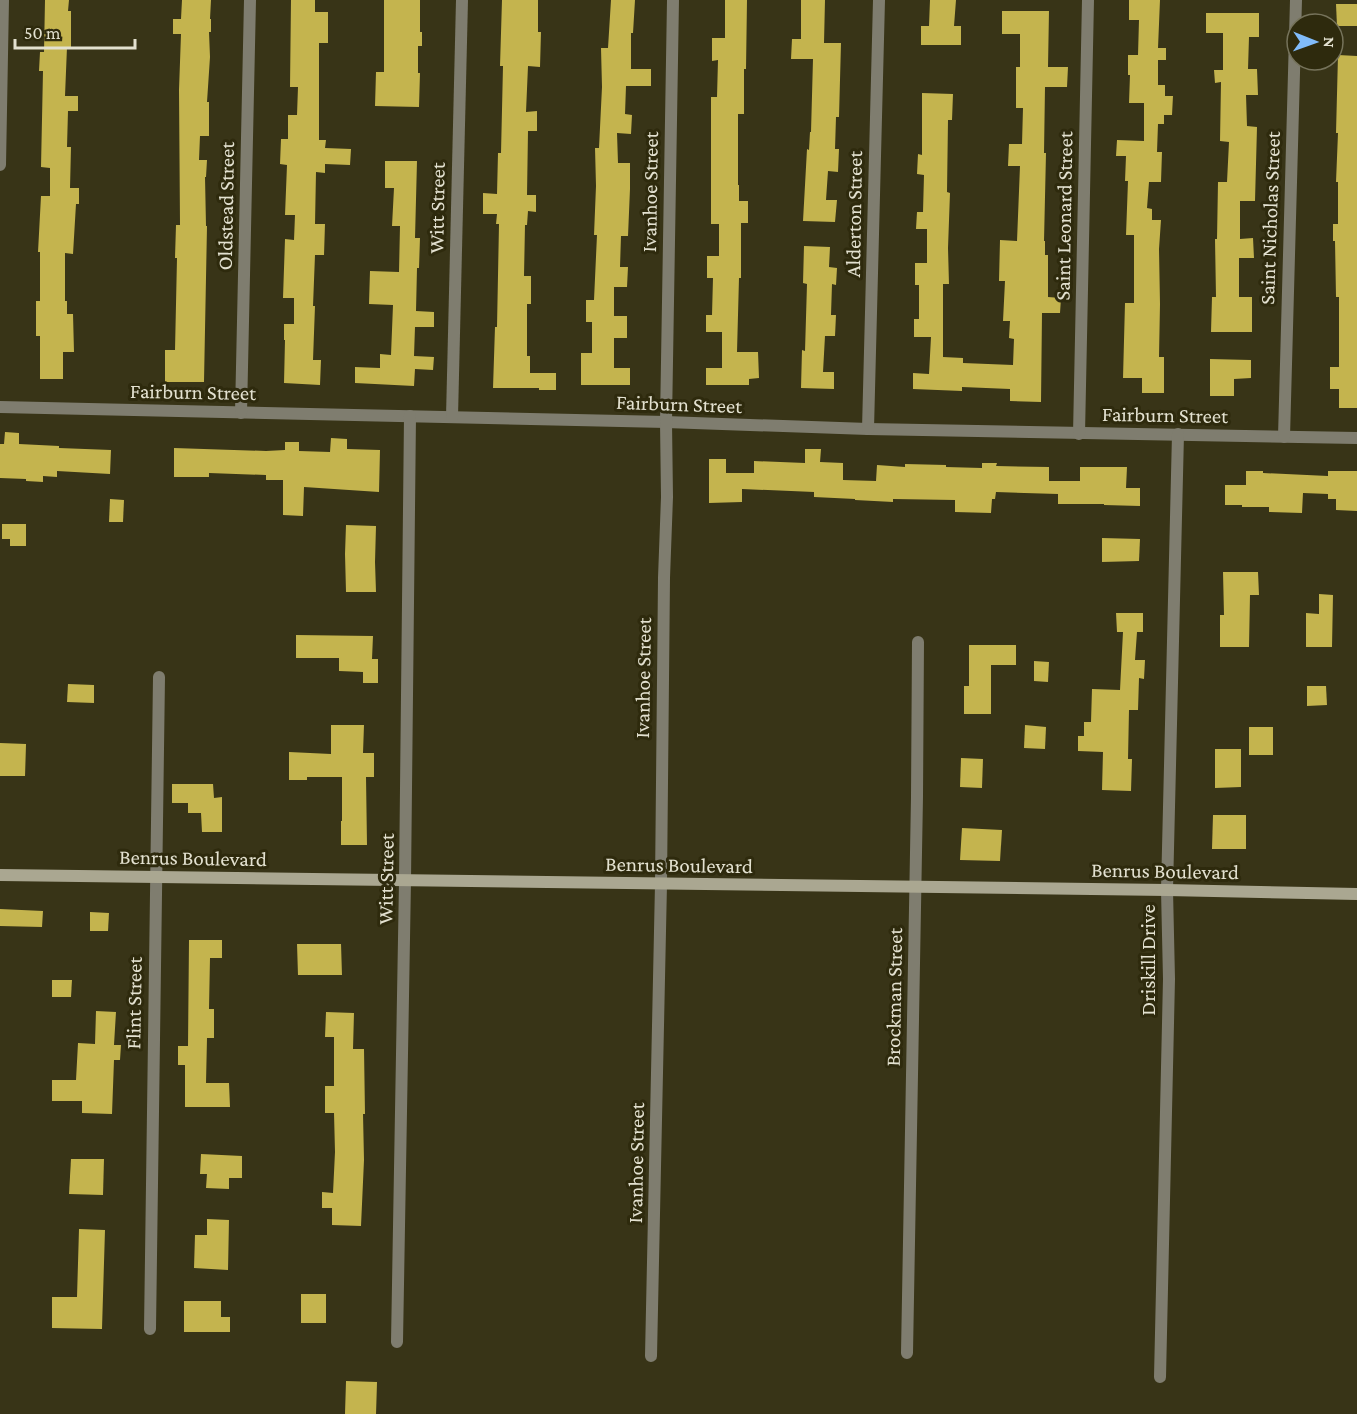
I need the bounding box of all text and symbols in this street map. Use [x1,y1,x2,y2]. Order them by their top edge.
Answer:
scale bar [15,12,135,50]
north arrow [1285,12,1345,72]
text: 50 m [24,23,61,43]
text: N [1321,37,1338,48]
street label: Ivanhoe Street [637,130,663,253]
street label: Saint Leonard Street [1051,130,1077,301]
street label: Saint Nicholas Street [1255,130,1285,305]
street label: Oldstead Street [213,140,239,271]
street label: Alderton Street [841,149,867,278]
street label: Witt Street [424,161,450,254]
street label: Fairburn Street [130,379,257,405]
street label: Fairburn Street [615,390,744,418]
street label: Fairburn Street [1102,402,1229,428]
street label: Ivanhoe Street [630,616,656,739]
street label: Witt Street [373,832,399,925]
street label: Benrus Boulevard [119,845,267,871]
street label: Benrus Boulevard [605,852,753,878]
street label: Benrus Boulevard [1091,858,1239,884]
street label: Driskill Drive [1136,904,1160,1016]
street label: Brockman Street [881,926,907,1066]
street label: Flint Street [121,955,147,1050]
street label: Ivanhoe Street [623,1101,649,1224]

